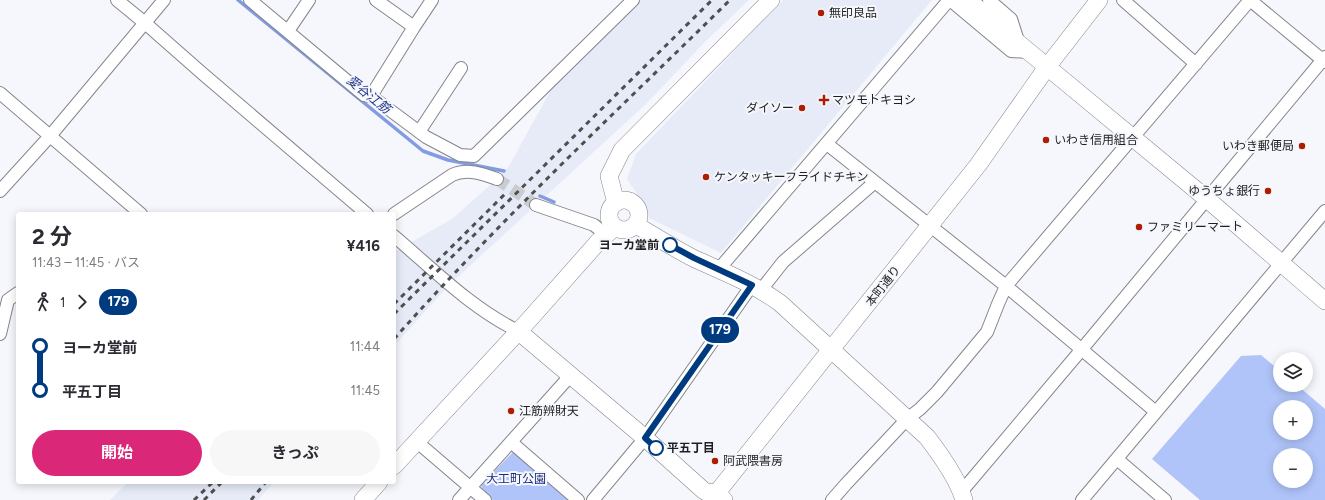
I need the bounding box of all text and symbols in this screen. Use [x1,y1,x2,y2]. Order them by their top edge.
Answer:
place label: 無印良品 [829,6,877,20]
marker: 無印良品 [816,8,826,18]
water label: 愛谷江筋 [344,72,395,118]
place label: マツモトキヨシ [832,93,916,107]
marker: マツモトキヨシ [819,95,829,105]
place label: ダイソー [746,101,794,115]
marker: ダイソー [797,103,807,113]
place label: いわき信用組合 [1054,133,1138,147]
marker: いわき信用組合 [1041,135,1051,145]
place label: いわき郵便局 [1222,139,1294,153]
marker: いわき郵便局 [1297,141,1307,151]
place label: ケンタッキーフライドチキン [714,170,869,184]
marker: ケンタッキーフライドチキン [701,172,711,182]
place label: ゆうちょ銀行 [1188,184,1260,198]
marker: ゆうちょ銀行 [1263,186,1273,196]
place label: ファミリーマート [1147,220,1243,234]
marker: ファミリーマート [1134,222,1144,232]
text: 2 分 [32,223,72,250]
text: ¥416 [347,237,380,255]
marker: ヨーカ堂前 [662,237,678,253]
place label: ヨーカ堂前 [599,238,659,252]
text: 11:43 – 11:45 · バス [32,255,140,270]
street label: 本町通り [863,263,903,309]
icon: walk [32,291,54,313]
icon: forward [71,291,93,313]
text: 179 [107,293,129,310]
text: 1 [60,295,65,310]
line badge: 179 [697,317,743,343]
text: 179 [709,321,731,338]
text: ヨーカ堂前 [62,339,137,357]
text: 11:44 [350,339,380,354]
map controls [1273,352,1313,488]
button: layers [1273,352,1313,392]
text: 平五丁目 [62,383,122,401]
text: 11:45 [350,383,380,398]
button: + [1273,400,1313,440]
place label: 江筋辨財天 [519,404,579,418]
marker: 江筋辨財天 [506,406,516,416]
button: 開始 [32,430,202,476]
button: きっぷ [210,430,380,476]
marker: 平五丁目 [648,440,664,456]
place label: 平五丁目 [667,441,715,455]
button: − [1273,448,1313,488]
place label: 阿武隈書房 [723,454,783,468]
marker: 阿武隈書房 [710,456,720,466]
park label: 大工町公園 [486,472,546,486]

